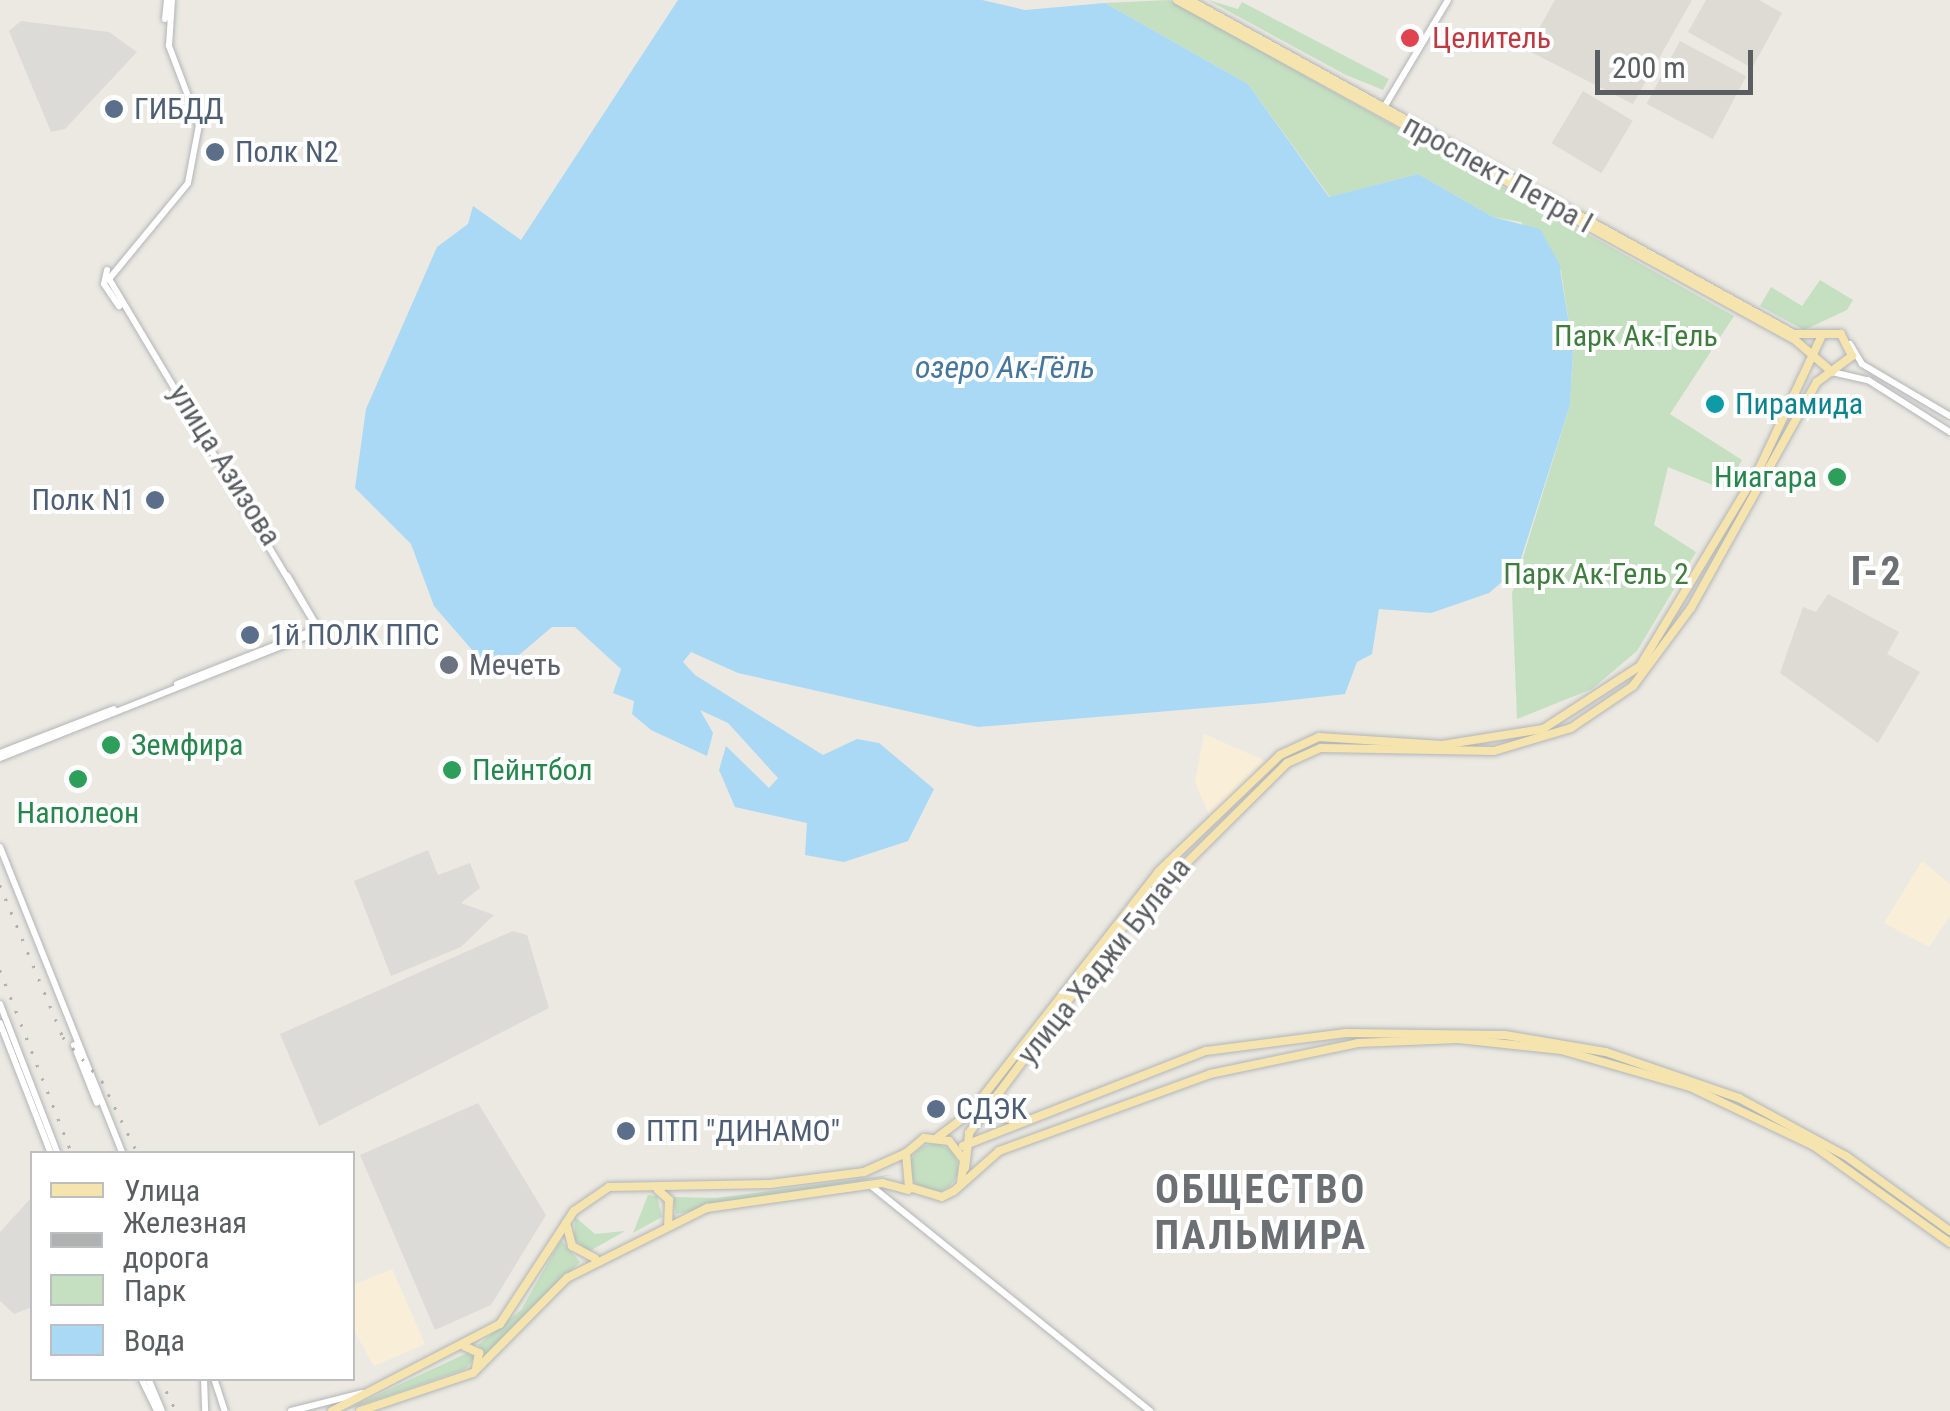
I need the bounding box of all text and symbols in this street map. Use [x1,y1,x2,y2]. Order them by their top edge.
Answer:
place label: Целитель [1432,20,1551,56]
marker: Целитель [1397,25,1423,51]
scale bar [1600,30,1758,92]
text: 200 m [1612,50,1686,85]
place label: ГИБДД [134,91,224,127]
marker: ГИБДД [103,98,125,120]
street label: проспект Петра I [1397,107,1599,241]
place label: Полк N2 [235,134,338,170]
marker: Полк N2 [204,141,226,163]
park label: Парк Ак-Гель [1554,318,1718,354]
water label: озеро Ак-Гёль [915,348,1095,386]
street label: улица Азизова [161,378,289,552]
place label: Пирамида [1735,386,1863,422]
marker: Пирамида [1704,393,1726,415]
place label: Ниагара [1714,459,1817,495]
marker: Ниагара [1826,466,1848,488]
place label: Полк N1 [32,482,135,518]
marker: Полк N1 [144,489,166,511]
district label: Г-2 [1851,548,1903,596]
park label: Парк Ак-Гель 2 [1503,556,1689,592]
place label: 1й ПОЛК ППС [270,617,440,653]
marker: 1й ПОЛК ППС [239,624,261,646]
place label: Мечеть [469,647,561,683]
marker: Мечеть [438,654,460,676]
place label: Земфира [131,727,243,763]
marker: Земфира [100,734,122,756]
place label: Пейнтбол [472,752,593,788]
marker: Пейнтбол [441,759,463,781]
marker: Наполеон [67,768,89,790]
place label: Наполеон [17,795,139,831]
street label: улица Хаджи Булача [1010,850,1198,1072]
place label: СДЭК [956,1091,1027,1127]
marker: СДЭК [925,1098,947,1120]
place label: ПТП "ДИНАМО" [646,1113,840,1149]
marker: ПТП "ДИНАМО" [615,1120,637,1142]
legend [30,1151,355,1381]
district label: ОБЩЕСТВО ПАЛЬМИРА [1154,1166,1368,1260]
text: Улица [124,1173,200,1208]
text: Железная дорога [123,1205,247,1275]
text: Парк [124,1273,186,1308]
text: Вода [124,1323,185,1358]

